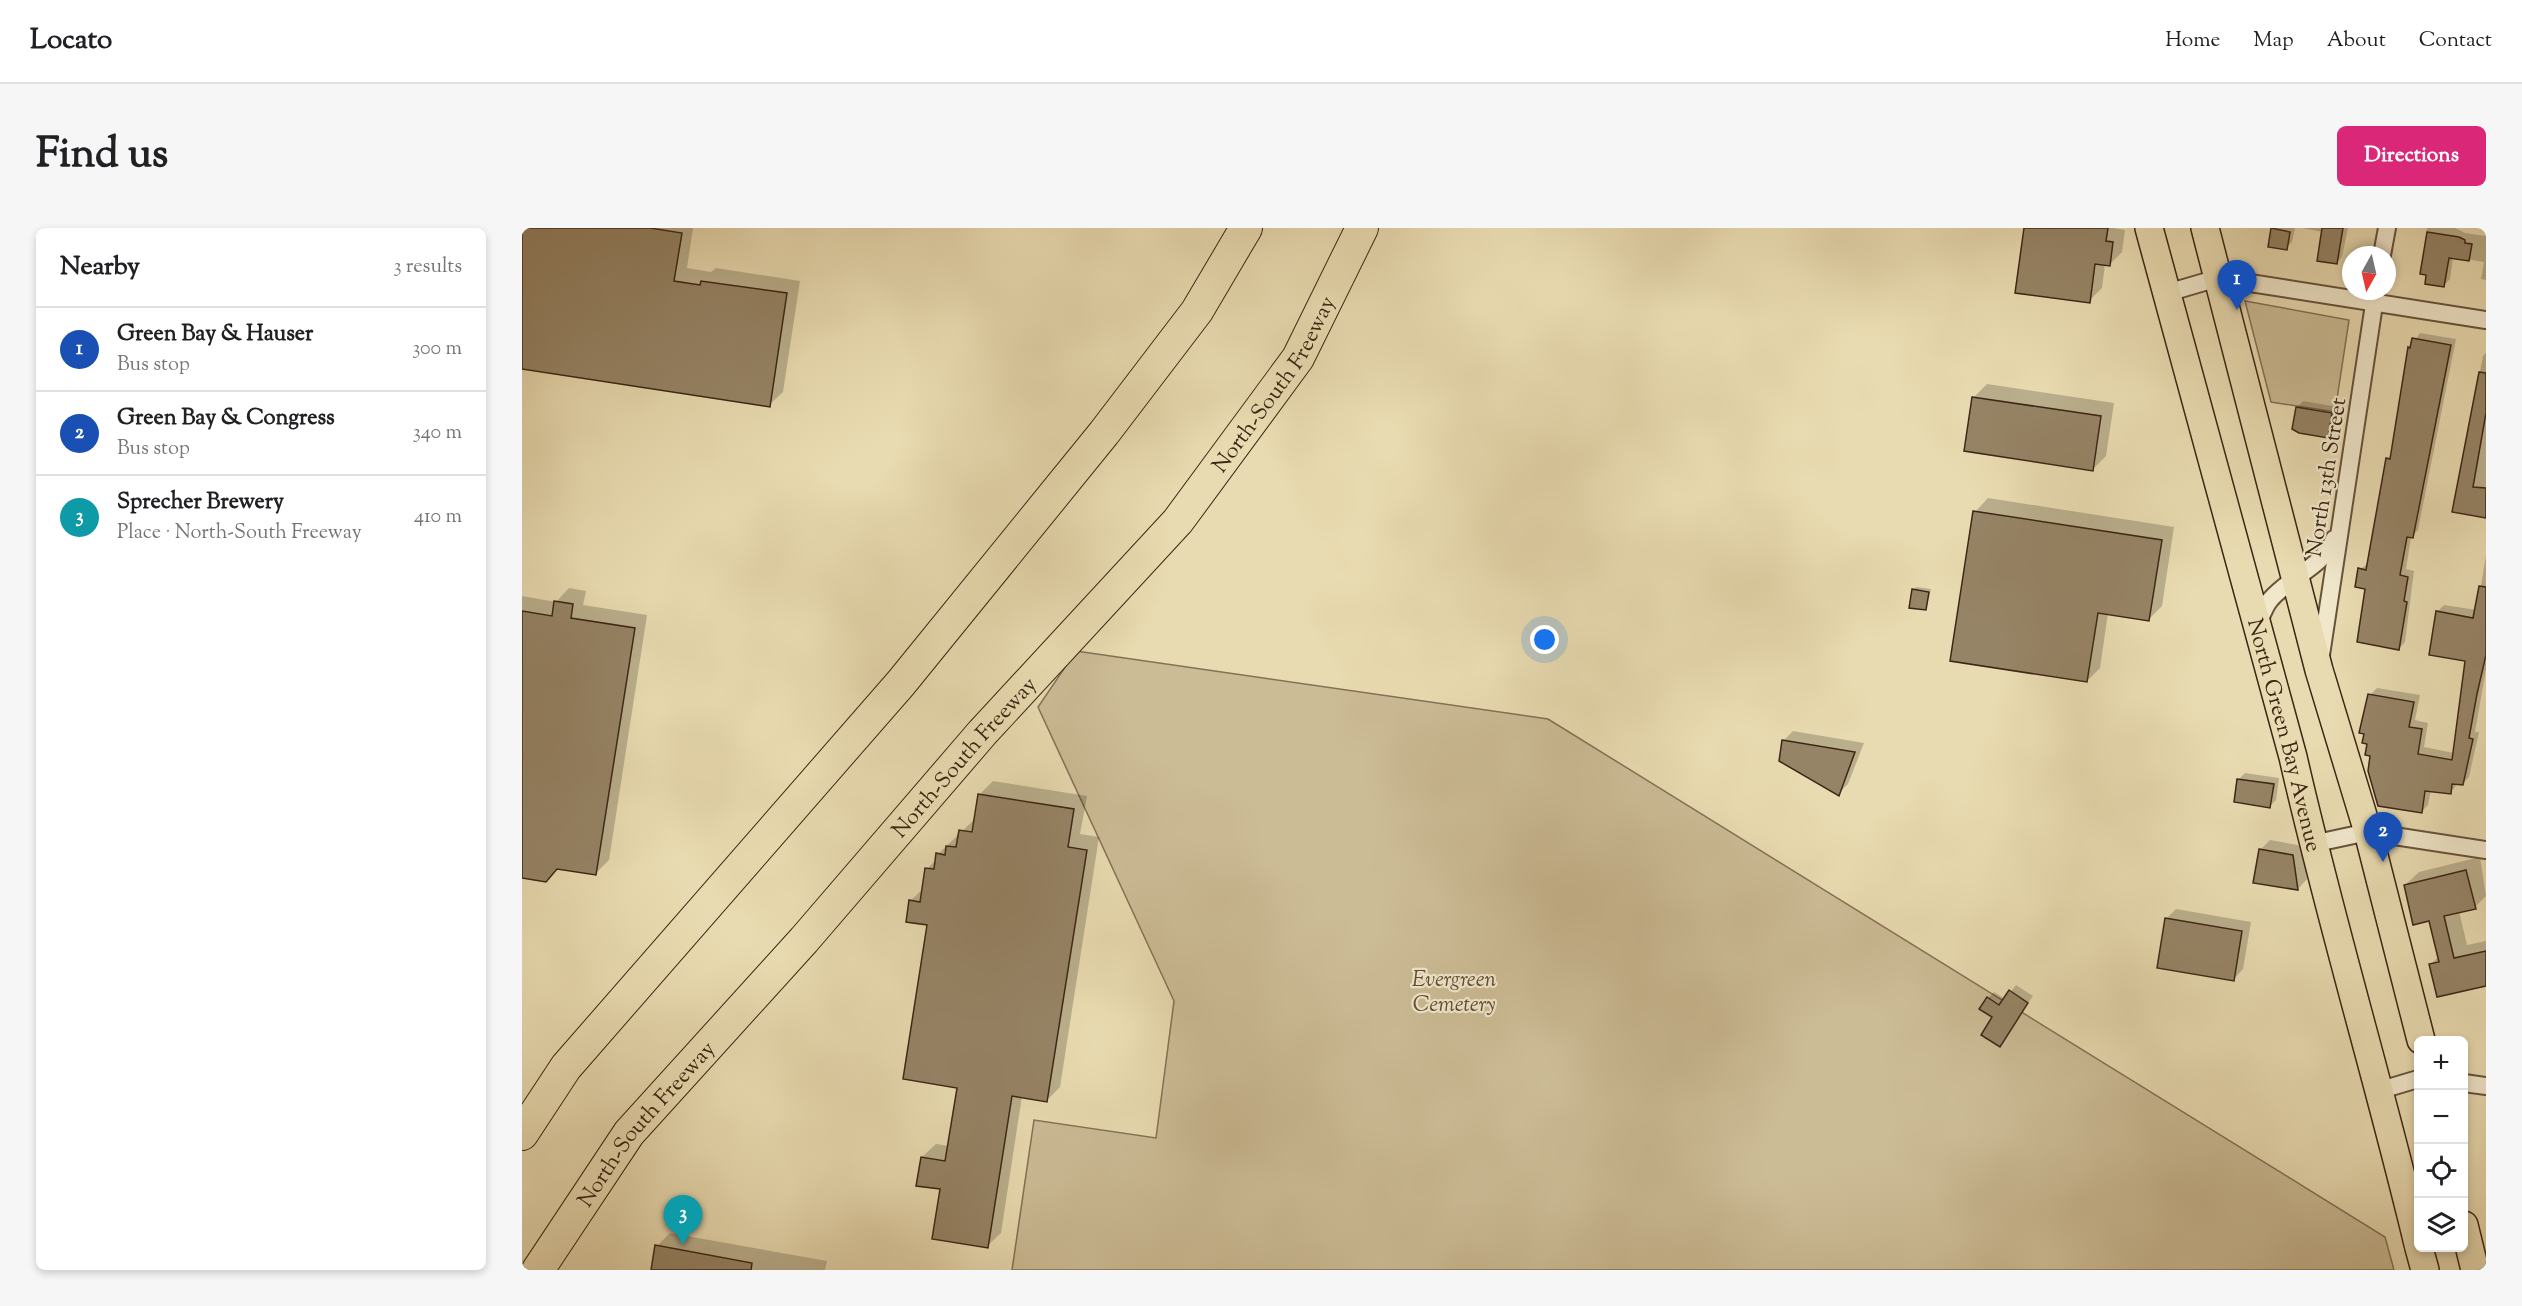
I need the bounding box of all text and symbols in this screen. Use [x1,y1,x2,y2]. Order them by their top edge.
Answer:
text: Locato [30,21,112,61]
text: Home [2165,26,2220,56]
text: Map [2253,26,2294,56]
text: About [2327,26,2386,56]
text: Contact [2419,26,2492,56]
text: Find us [36,126,168,186]
button: Directions [2337,126,2486,186]
north arrow [2342,246,2396,300]
text: Nearby [60,249,140,286]
text: 3 results [393,253,462,282]
pin: 1 [2218,260,2256,310]
street label: North-South Freeway [1206,291,1345,480]
text: Green Bay & Hauser [117,319,313,351]
text: 1 [76,335,83,364]
text: 300 m [412,335,462,364]
text: Bus stop [117,351,190,380]
street label: North 13th Street [2300,395,2356,559]
text: Green Bay & Congress [117,403,335,435]
text: 2 [75,419,84,448]
text: 340 m [413,419,462,448]
text: Bus stop [117,435,190,464]
text: Sprecher Brewery [117,487,284,519]
text: 3 [75,503,84,532]
text: 410 m [414,503,462,532]
text: Place · North-South Freeway [117,519,362,548]
street label: North Green Bay Avenue [2237,615,2328,856]
your location [1530,625,1559,654]
street label: North-South Freeway [885,671,1045,846]
pin: 2 [2364,812,2402,862]
park label: Evergreen Cemetery [1412,965,1497,1022]
street label: North-South Freeway [571,1035,724,1215]
map controls [2414,1036,2468,1252]
button: + [2414,1036,2468,1090]
button: − [2414,1090,2468,1144]
button: locate [2414,1144,2468,1198]
pin: 3 [664,1196,702,1245]
button: layers [2414,1198,2468,1252]

